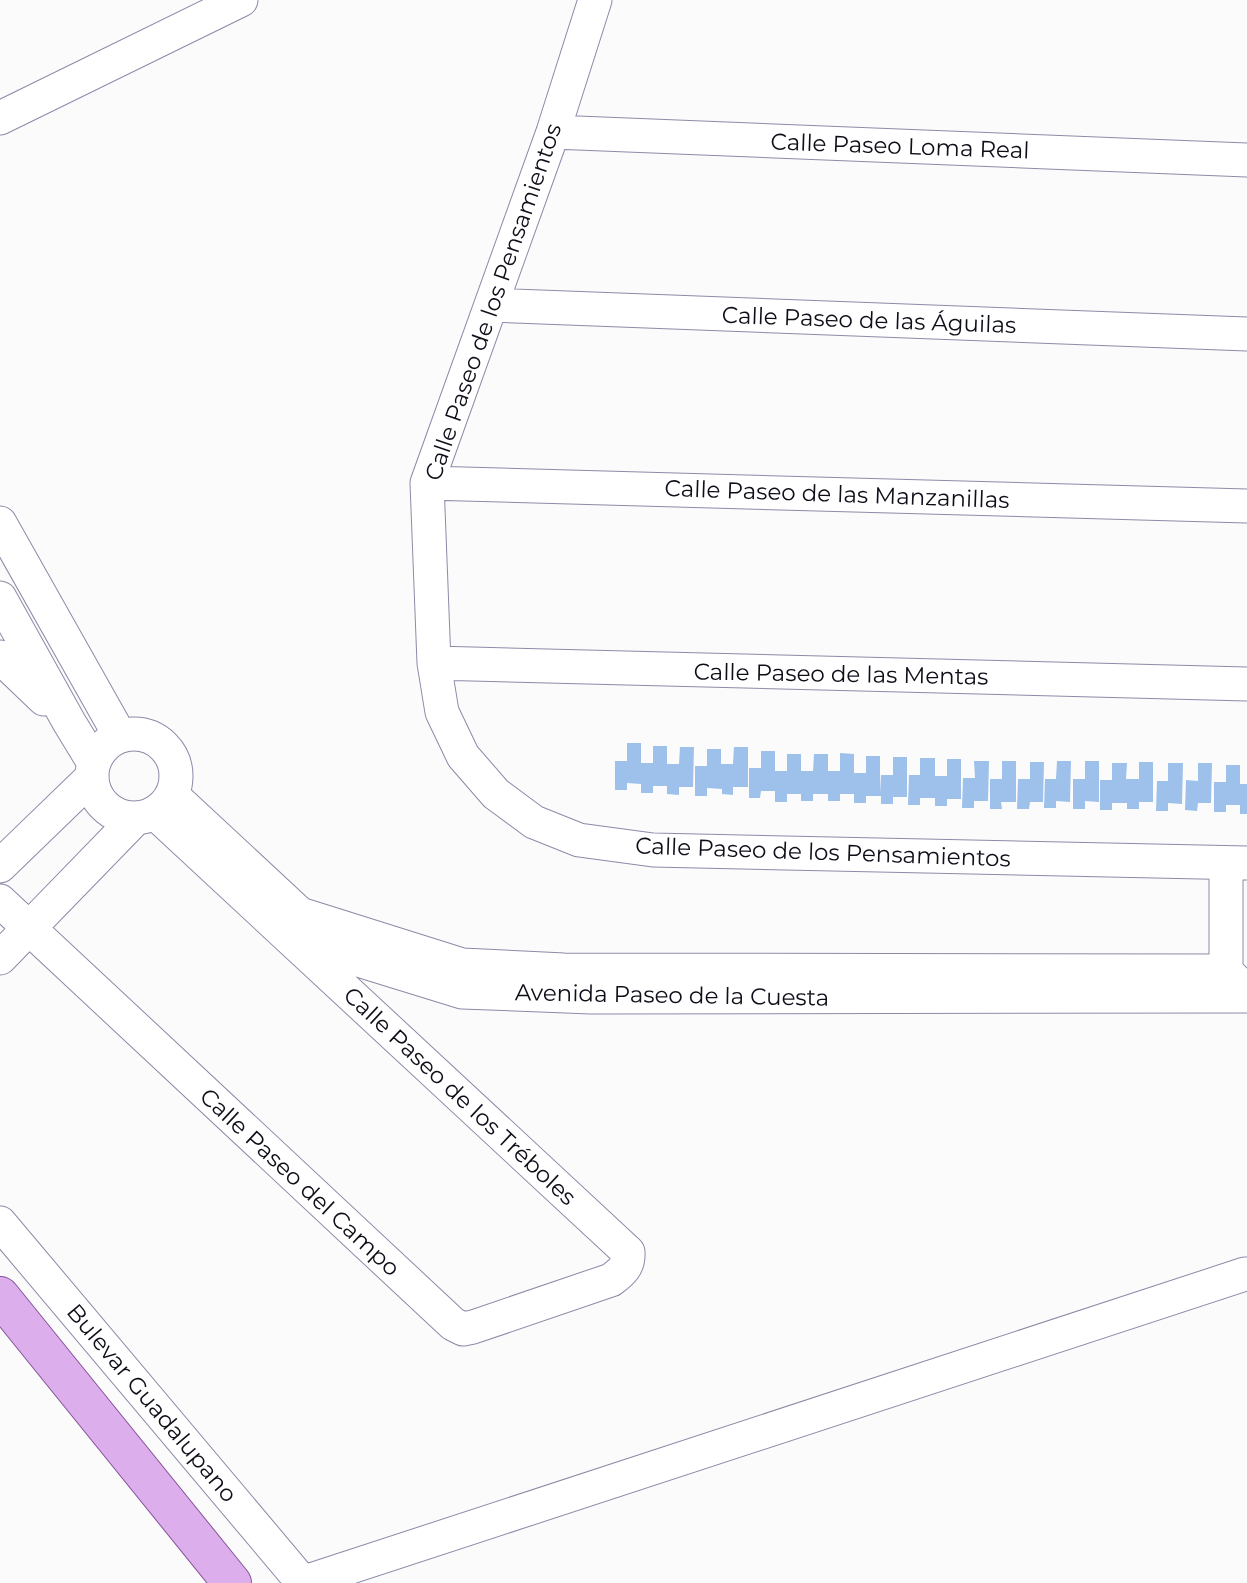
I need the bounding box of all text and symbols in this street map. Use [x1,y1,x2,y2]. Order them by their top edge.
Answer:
street label: Calle Paseo de los Pensamientos [419,120,567,484]
street label: Calle Paseo Loma Real [770,127,1030,165]
street label: Calle Paseo de las Águilas [721,301,1017,339]
street label: Calle Paseo de las Manzanillas [664,474,1010,514]
street label: Calle Paseo de las Mentas [693,657,989,691]
street label: Calle Paseo de los Pensamientos [635,831,1011,873]
street label: Avenida Paseo de la Cuesta [515,978,829,1012]
street label: Calle Paseo de los Tréboles [338,981,582,1211]
street label: Calle Paseo del Campo [194,1082,406,1282]
street label: Bulevar Guadalupano [61,1298,243,1508]

